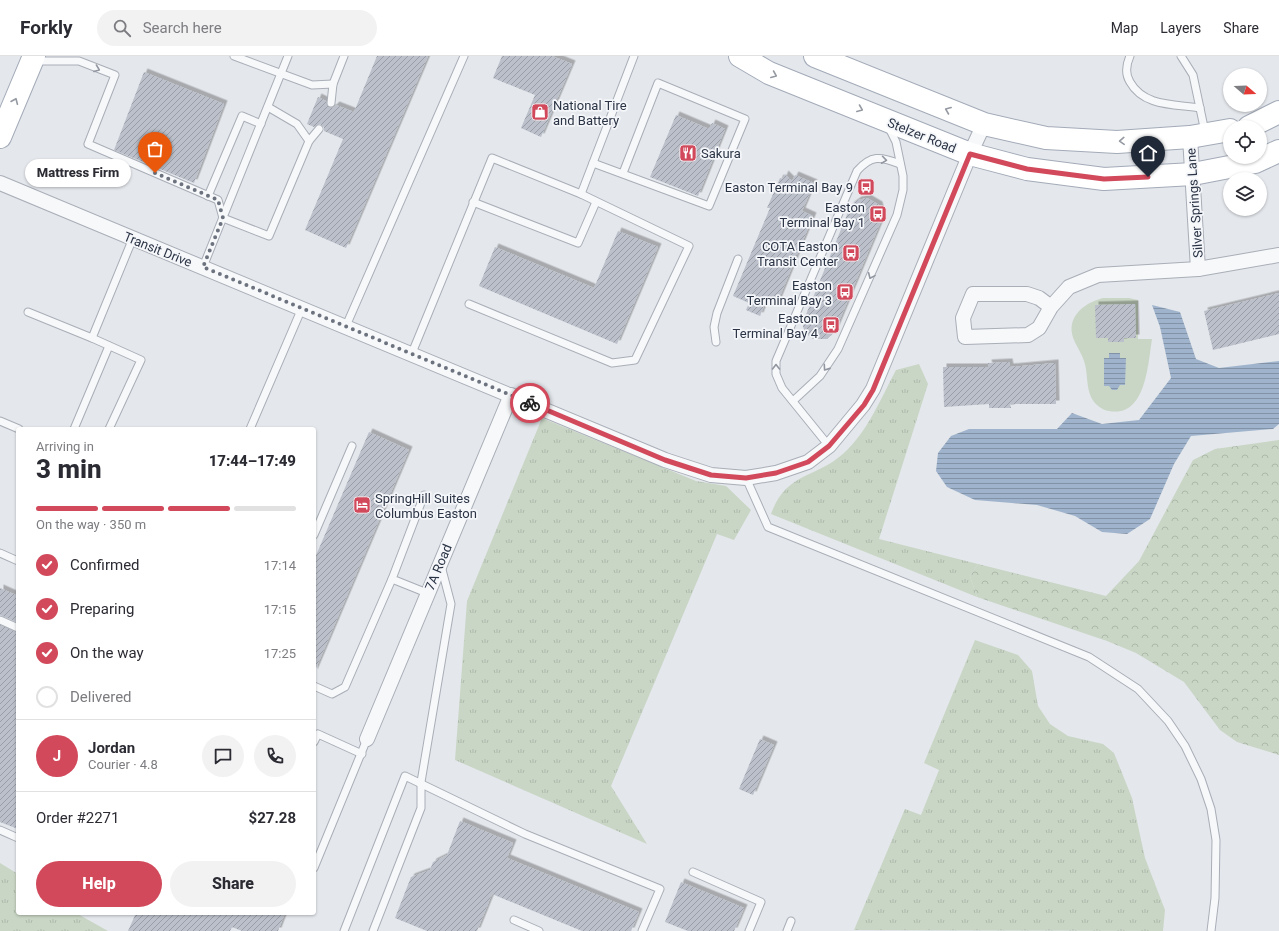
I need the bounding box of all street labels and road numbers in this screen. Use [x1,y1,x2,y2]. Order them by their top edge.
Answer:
street label: Stelzer Road [885,115,958,156]
street label: Silver Springs Lane [1183,148,1206,258]
street label: Transit Drive [122,229,194,270]
street label: 7A Road [422,542,455,593]

